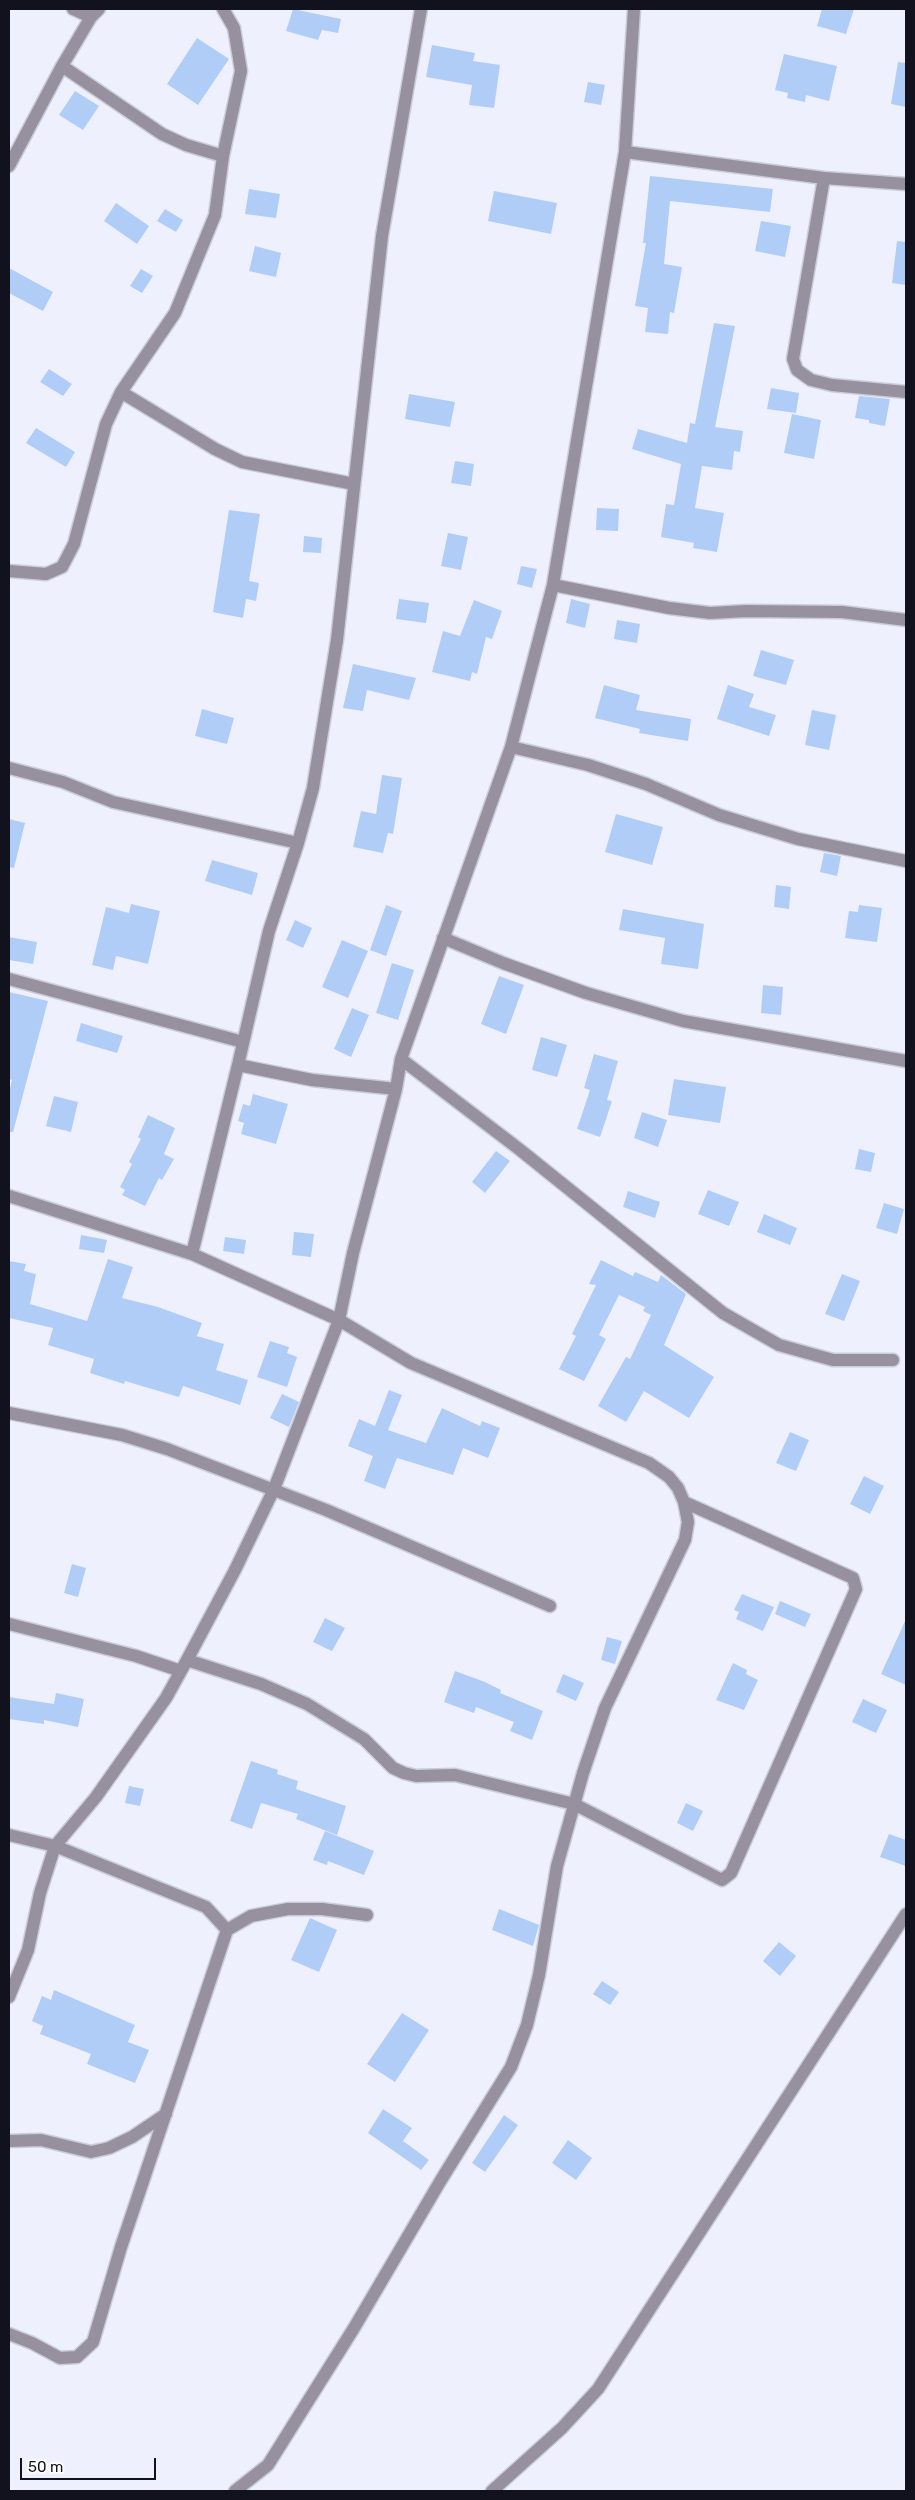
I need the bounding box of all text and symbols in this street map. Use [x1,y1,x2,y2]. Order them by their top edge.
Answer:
scale bar [22,2448,159,2480]
text: 50 m [28,2458,63,2476]

